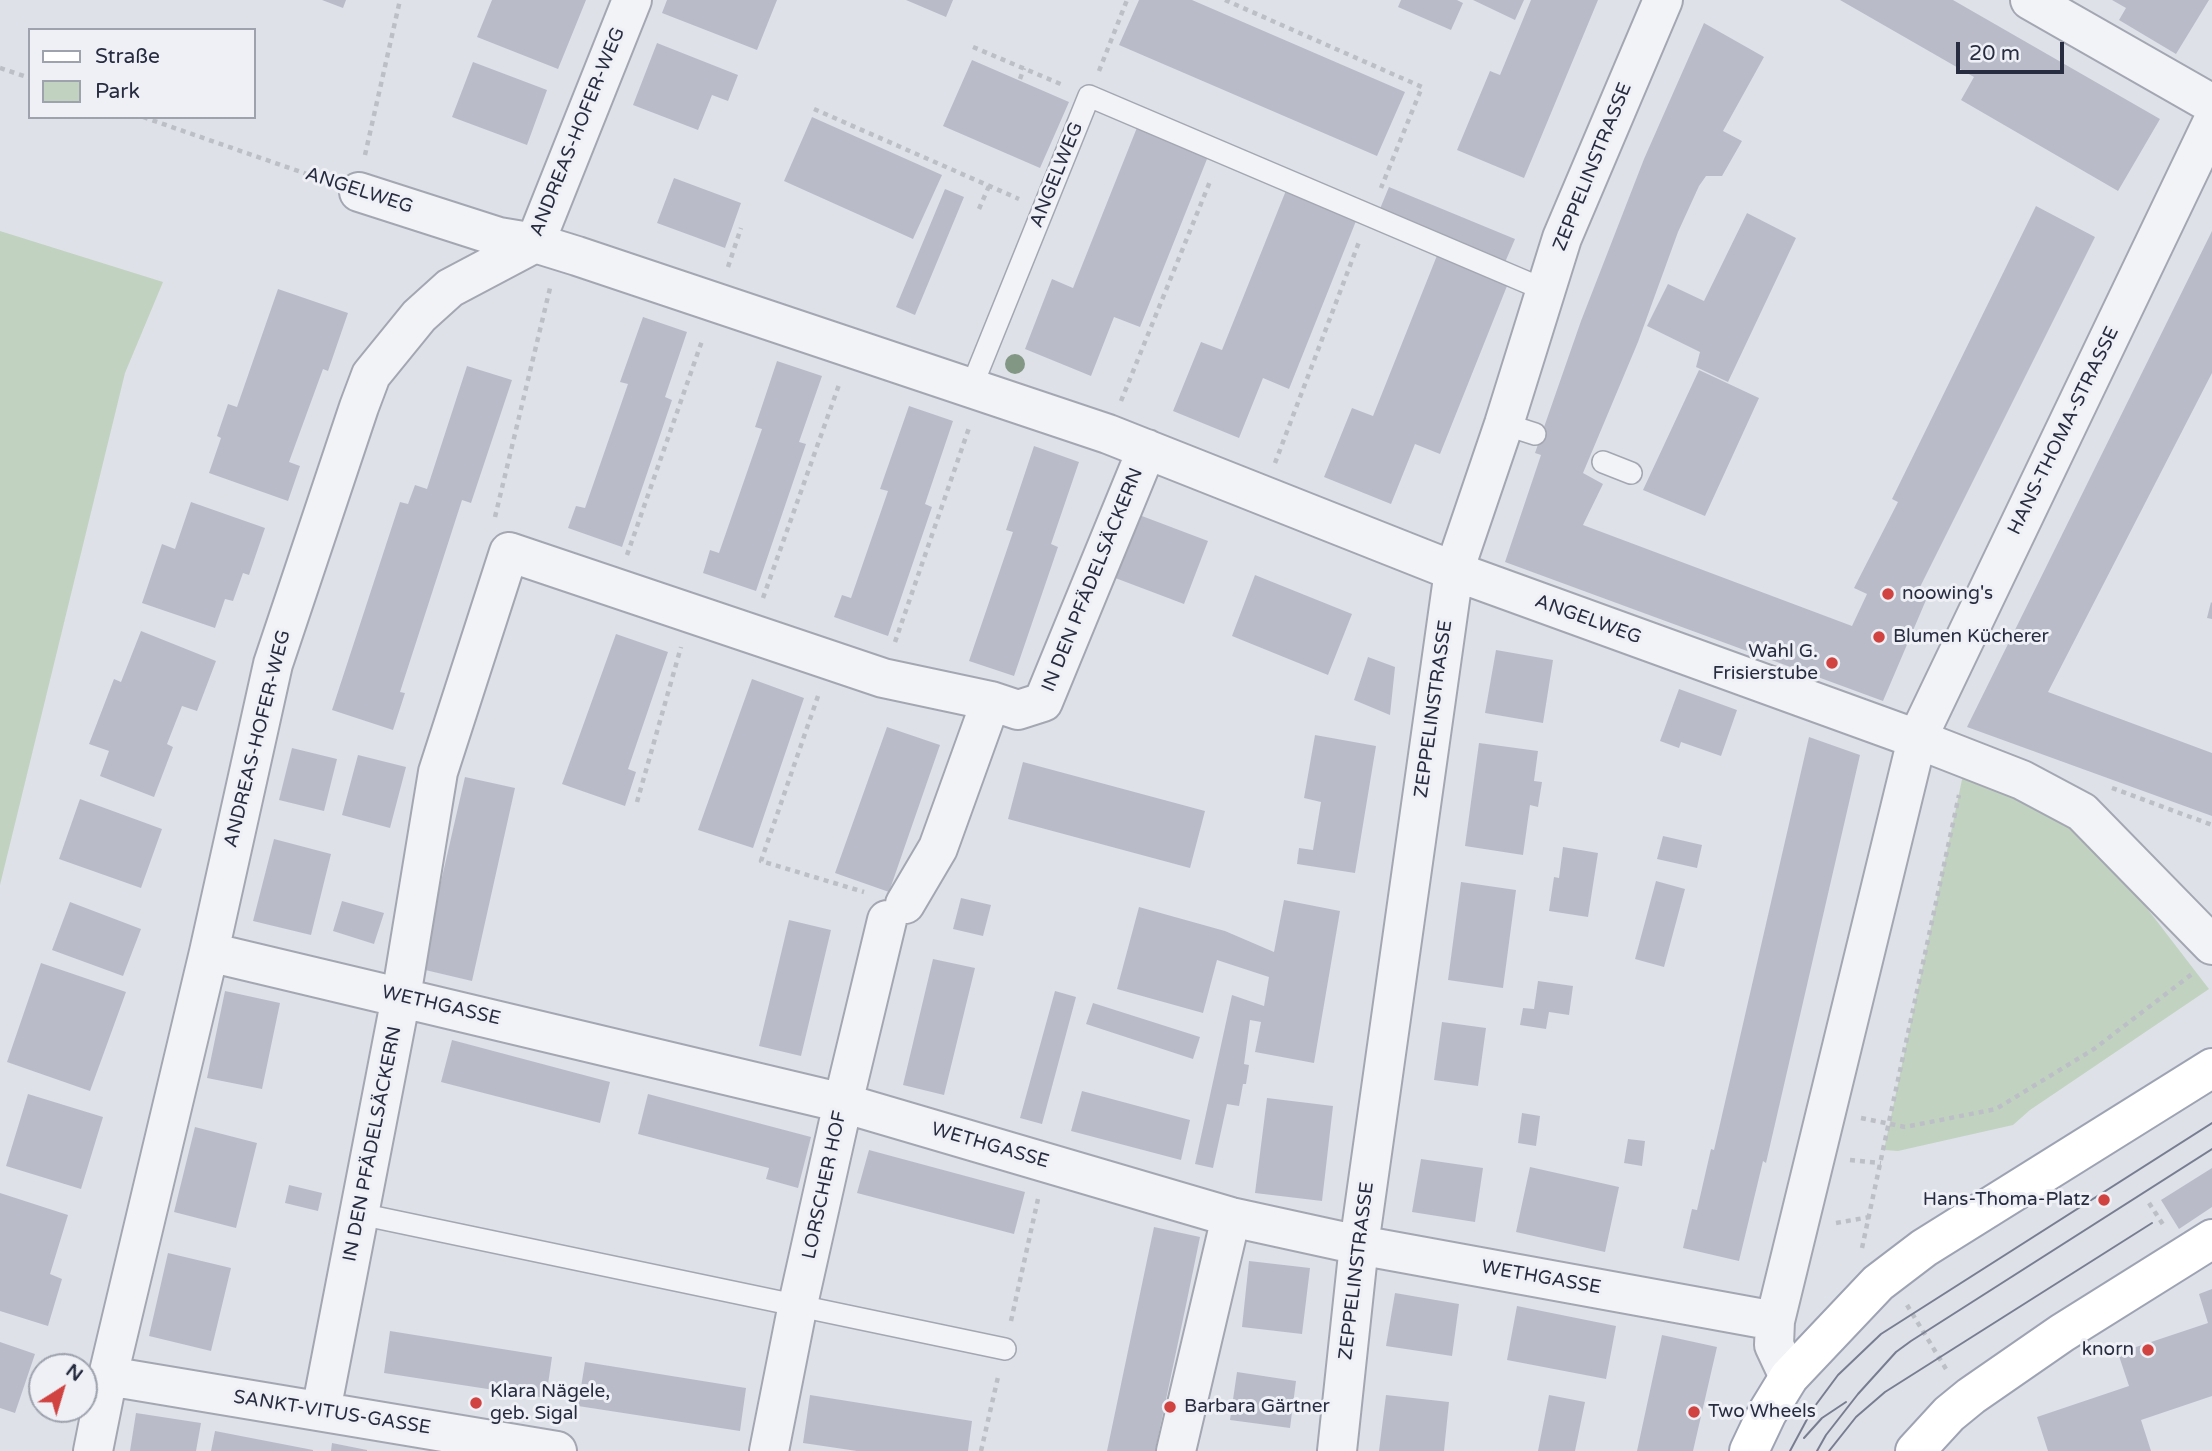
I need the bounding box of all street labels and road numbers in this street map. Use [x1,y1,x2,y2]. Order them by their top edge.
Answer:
street label: ANDREAS-HOFER-WEG [526,24,630,240]
street label: ZEPPELINSTRASSE [1549,80,1637,254]
street label: ANGELWEG [1026,119,1088,231]
street label: ANGELWEG [302,163,416,219]
street label: HANS-THOMA-STRASSE [2004,323,2124,539]
street label: IN DEN PFÄDELSÄCKERN [1038,465,1148,695]
street label: ANGELWEG [1532,590,1644,650]
street label: ZEPPELINSTRASSE [1410,619,1458,799]
street label: ANDREAS-HOFER-WEG [220,628,296,850]
street label: WETHGASSE [379,981,503,1031]
street label: IN DEN PFÄDELSÄCKERN [339,1024,407,1264]
street label: LORSCHER HOF [798,1109,852,1261]
street label: WETHGASSE [929,1118,1051,1174]
street label: ZEPPELINSTRASSE [1335,1181,1379,1361]
street label: WETHGASSE [1479,1256,1603,1300]
street label: SANKT-VITUS-GASSE [232,1386,432,1440]

